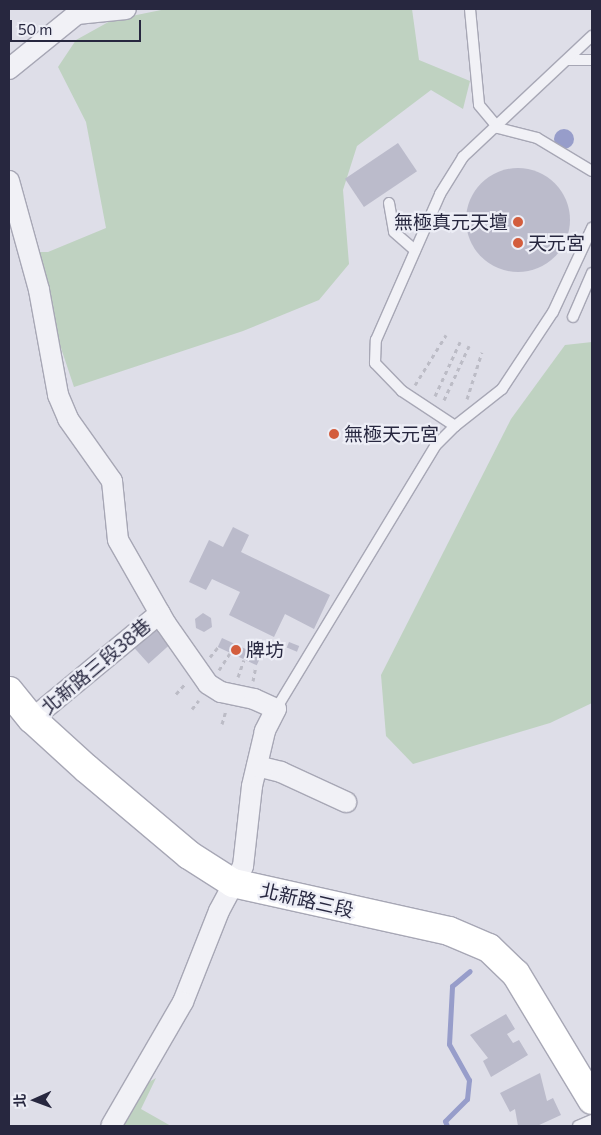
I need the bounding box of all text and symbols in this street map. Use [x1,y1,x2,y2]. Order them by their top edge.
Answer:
scale bar [12,10,144,42]
text: 50 m [18,20,52,38]
place label: 無極真元天壇 [394,211,508,233]
marker: 無極真元天壇 [512,216,524,228]
place label: 天元宮 [528,232,585,254]
marker: 天元宮 [512,237,524,249]
place label: 無極天元宮 [344,423,439,445]
marker: 無極天元宮 [328,428,340,440]
street label: 北新路三段38巷 [36,613,156,719]
place label: 牌坊 [246,639,284,661]
marker: 牌坊 [230,644,242,656]
street label: 北新路三段 [258,878,356,922]
north arrow [10,1075,60,1125]
text: 北 [11,1093,28,1108]

